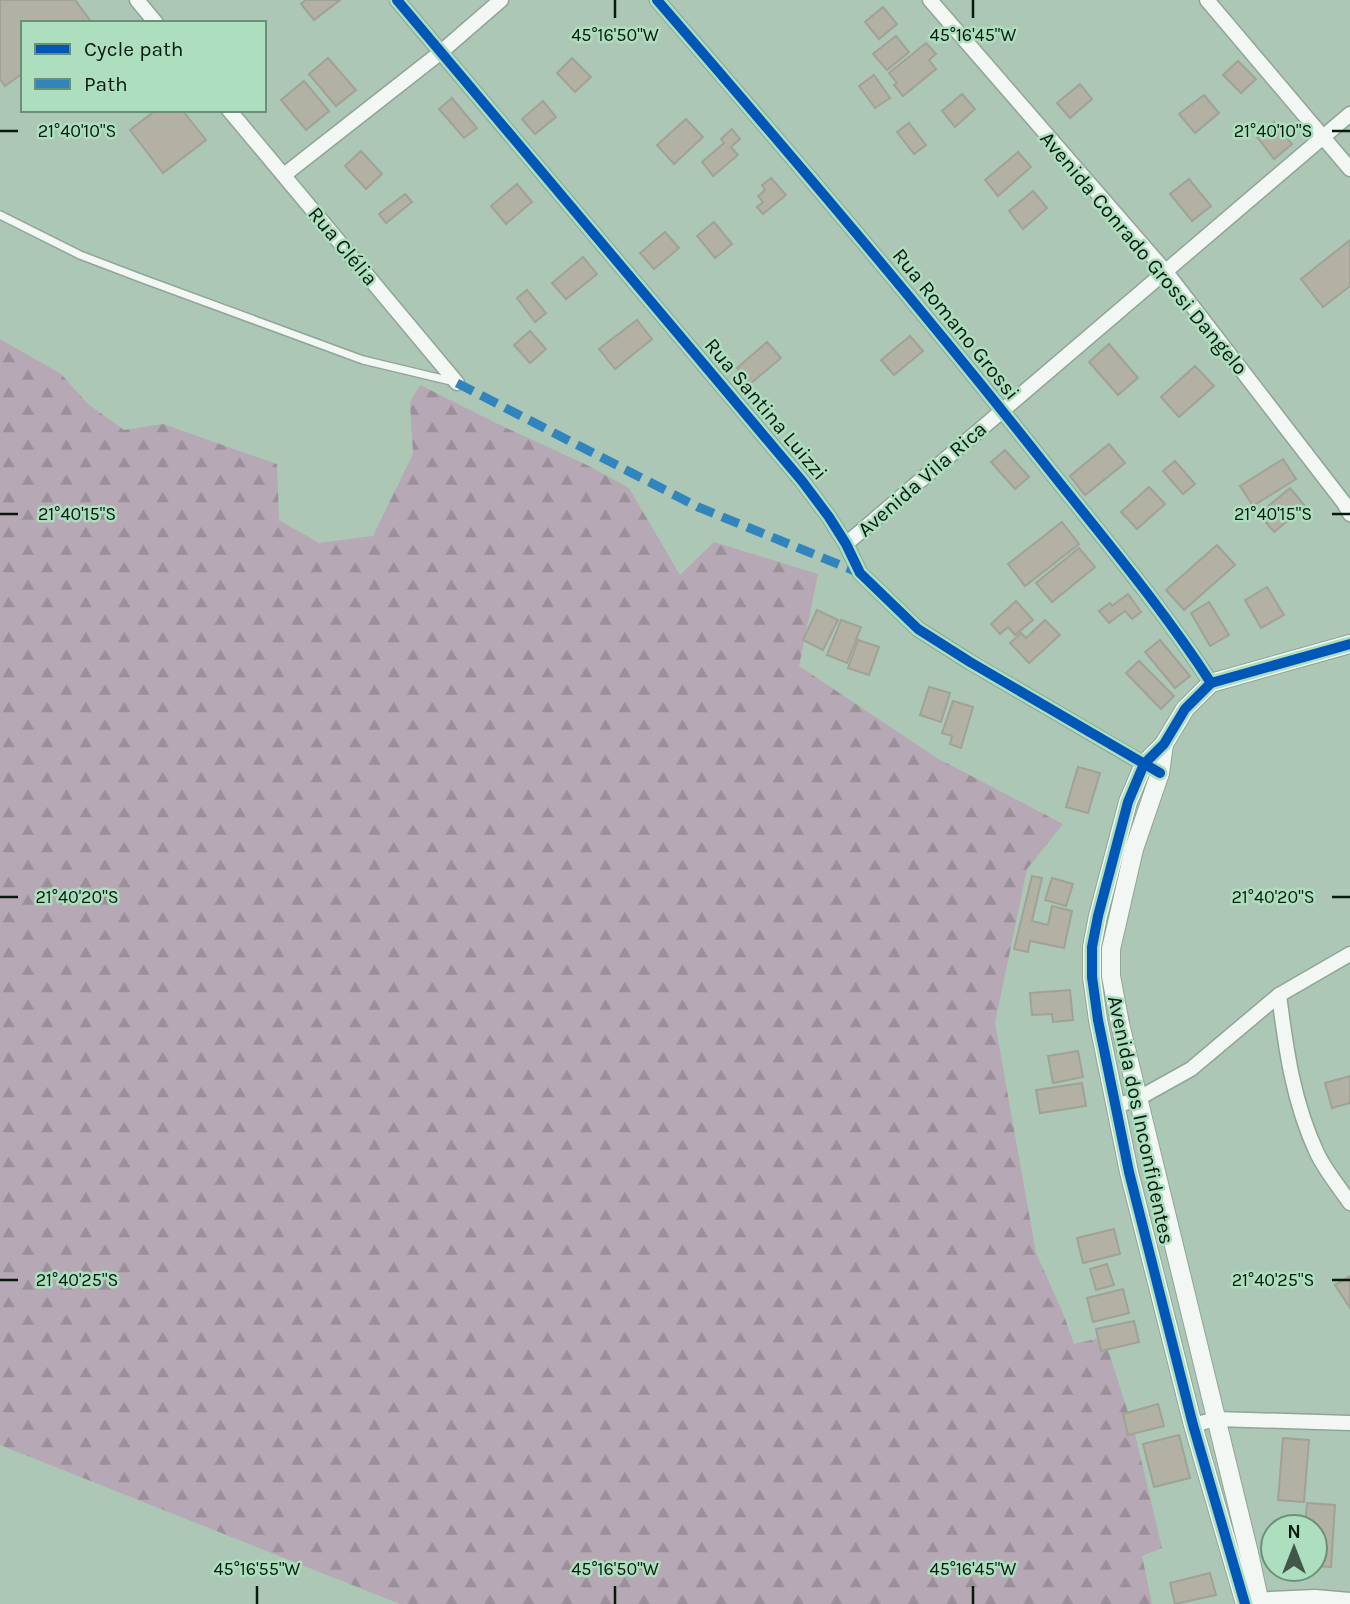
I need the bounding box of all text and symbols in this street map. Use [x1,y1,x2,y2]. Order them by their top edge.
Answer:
legend [21,21,266,112]
text: 45°16'50"W [571,24,659,46]
text: 45°16'45"W [930,24,1016,46]
text: Cycle path [84,37,184,61]
text: Path [84,72,128,96]
text: 21°40'10"S [38,120,116,142]
text: 21°40'10"S [1234,120,1312,142]
street label: Avenida Conrado Grossi Dangelo [1035,127,1253,379]
street label: Rua Clélia [303,202,383,290]
street label: Rua Romano Grossi [888,243,1024,405]
street label: Rua Santina Luizzi [700,333,832,485]
street label: Avenida Vila Rica [853,417,991,541]
text: 21°40'15"S [38,503,116,525]
text: 21°40'15"S [1234,503,1312,525]
text: 21°40'20"S [35,886,119,908]
text: 21°40'20"S [1231,886,1315,908]
street label: Avenida dos Inconfidentes [1103,994,1179,1246]
text: 21°40'25"S [36,1269,118,1291]
text: 21°40'25"S [1232,1269,1314,1291]
north arrow [1259,1513,1329,1583]
text: N [1287,1521,1301,1543]
text: 45°16'55"W [214,1558,300,1580]
text: 45°16'50"W [571,1558,659,1580]
text: 45°16'45"W [930,1558,1016,1580]

